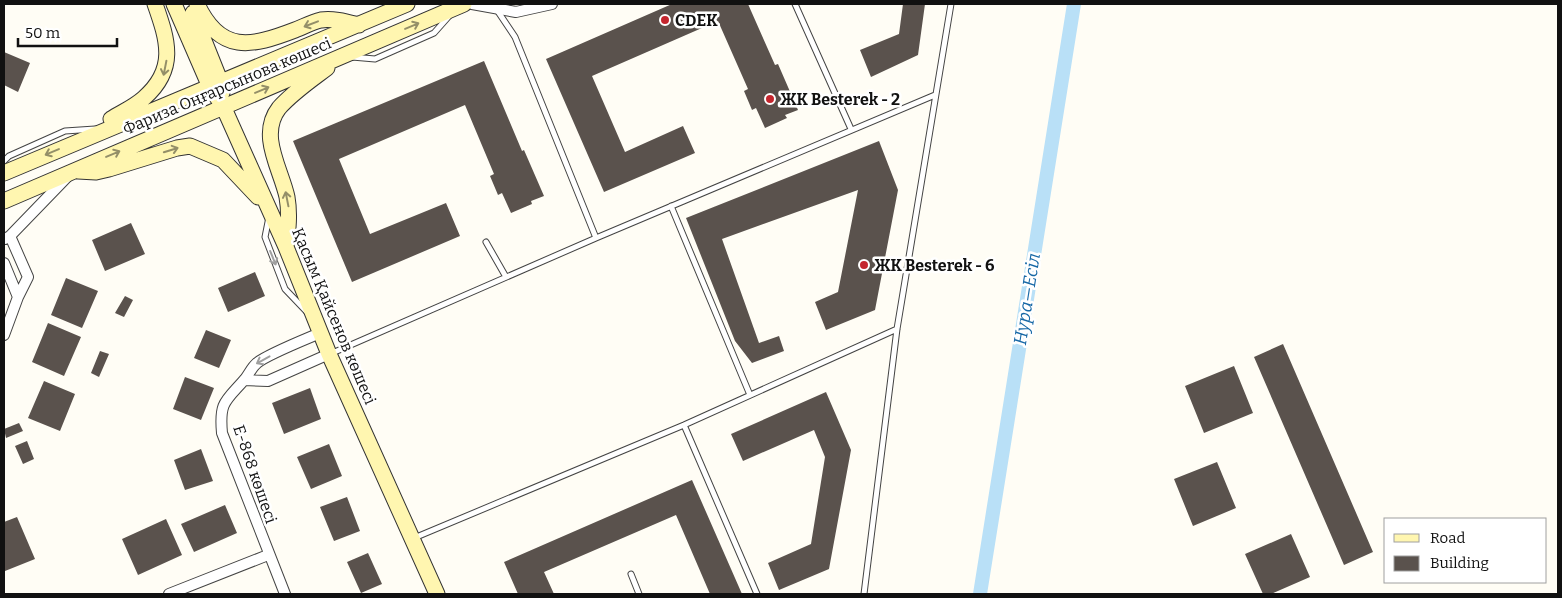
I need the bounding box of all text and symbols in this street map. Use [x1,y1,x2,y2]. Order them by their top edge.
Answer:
place label: CDEK [675,11,718,30]
marker: CDEK [659,14,671,26]
scale bar [18,15,116,47]
one-way arrow [304,20,319,29]
one-way arrow [404,21,419,30]
text: 50 m [25,24,61,42]
street label: Фариза Оңғарсынова көшесі [120,33,334,139]
one-way arrow [159,59,169,75]
one-way arrow [254,84,269,94]
place label: ЖК Besterek - 2 [780,90,900,109]
marker: ЖК Besterek - 2 [764,93,776,105]
one-way arrow [163,145,179,155]
one-way arrow [45,148,60,158]
one-way arrow [105,148,120,158]
one-way arrow [281,191,291,207]
street label: Қасым Қайсенов көшесі [288,225,380,407]
one-way arrow [269,250,278,265]
water label: Нура—Есіл [1009,251,1045,347]
place label: ЖК Besterek - 6 [874,256,995,275]
marker: ЖК Besterek - 6 [858,259,870,271]
one-way arrow [257,356,271,366]
street label: Е-868 көшесі [229,422,281,526]
legend [1384,518,1547,583]
text: Road [1430,529,1465,547]
text: Building [1430,554,1489,572]

